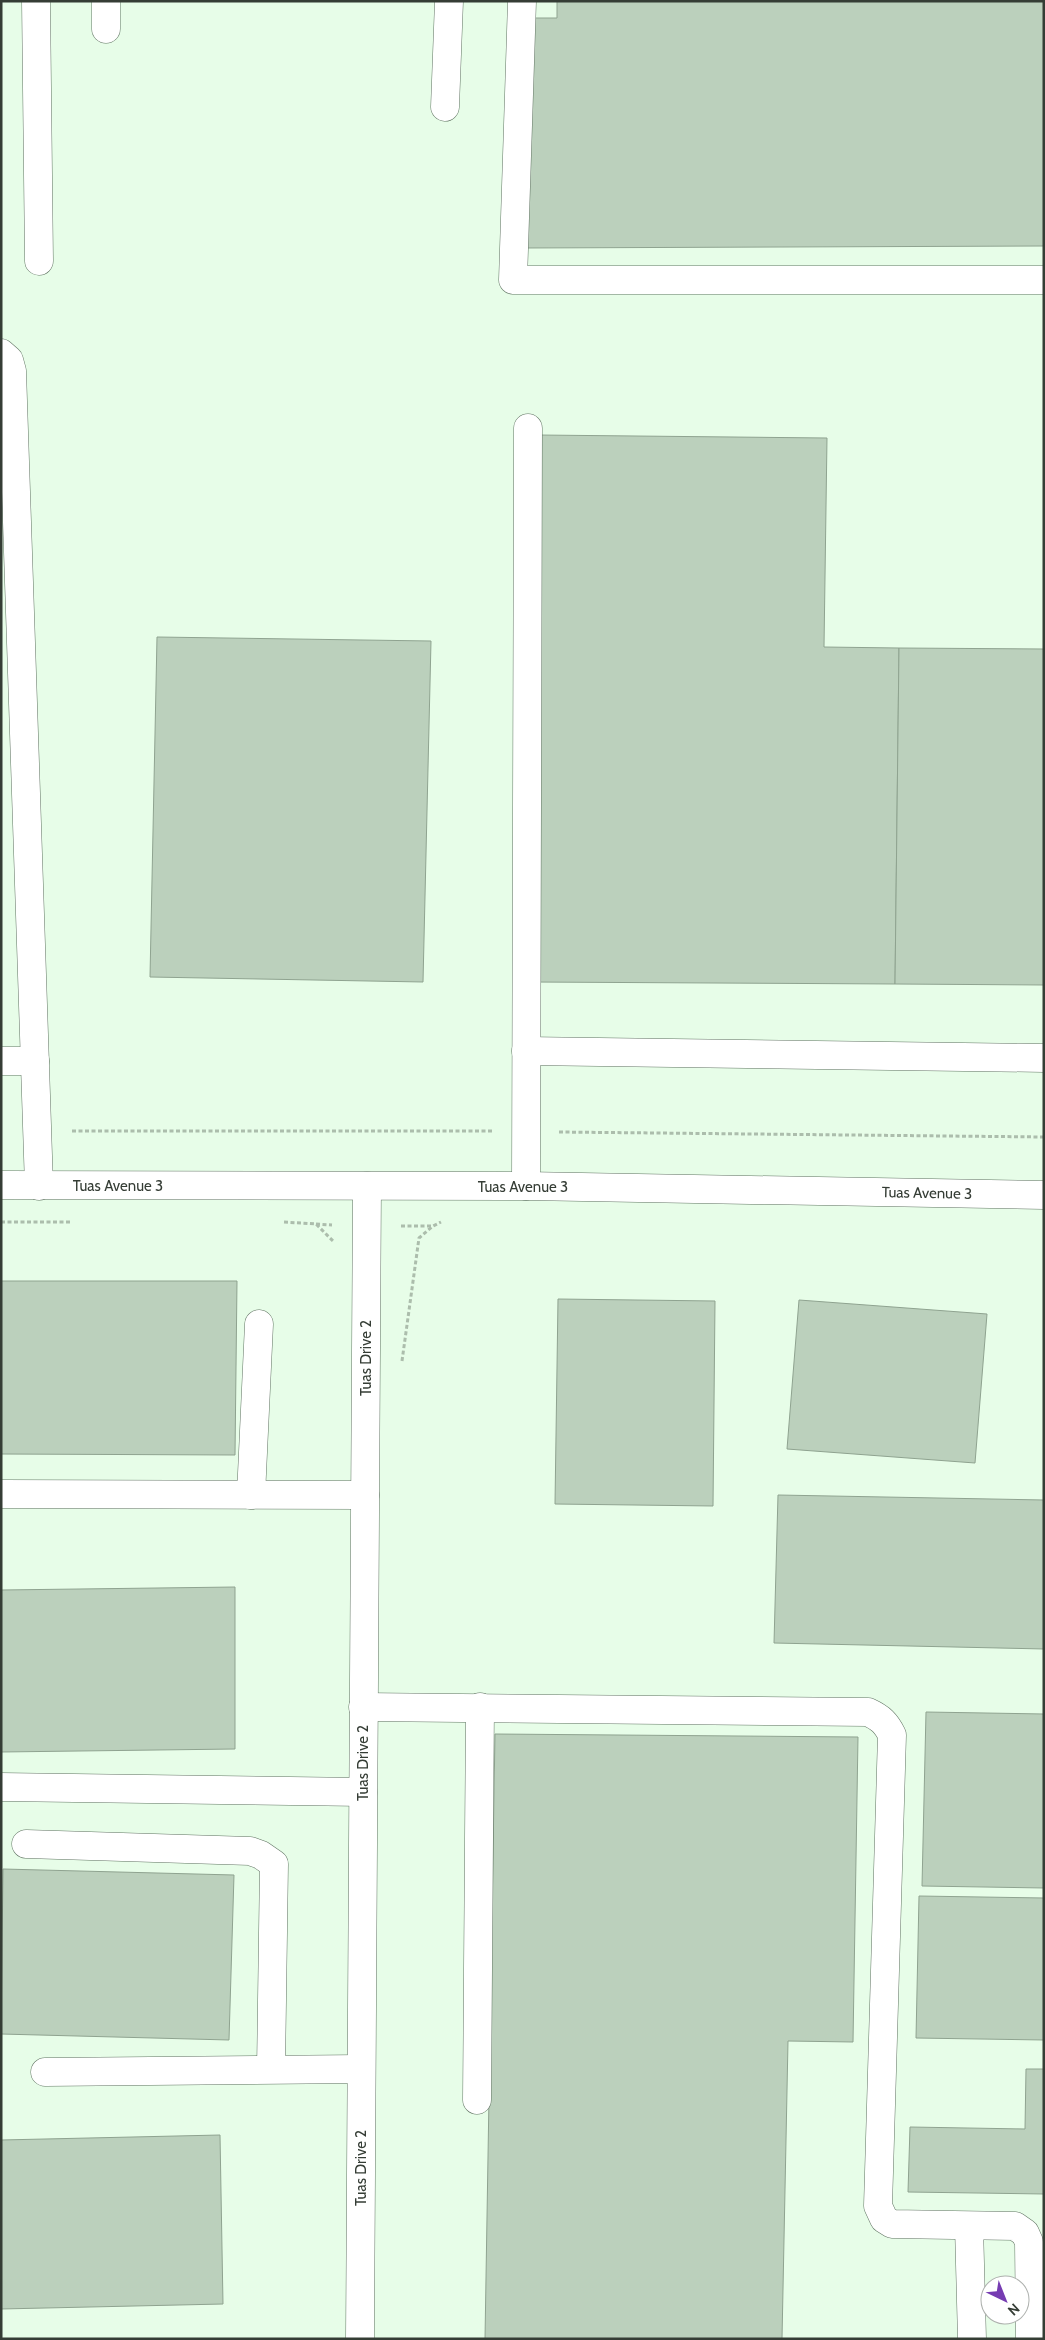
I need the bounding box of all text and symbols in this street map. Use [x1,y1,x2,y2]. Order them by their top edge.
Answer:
street label: Tuas Avenue 3 [73,1177,163,1195]
street label: Tuas Avenue 3 [478,1178,568,1196]
street label: Tuas Avenue 3 [882,1183,972,1203]
street label: Tuas Drive 2 [357,1320,375,1396]
street label: Tuas Drive 2 [354,1725,372,1801]
street label: Tuas Drive 2 [352,2130,370,2206]
north arrow [980,2275,1030,2325]
text: N [1004,2300,1024,2319]

